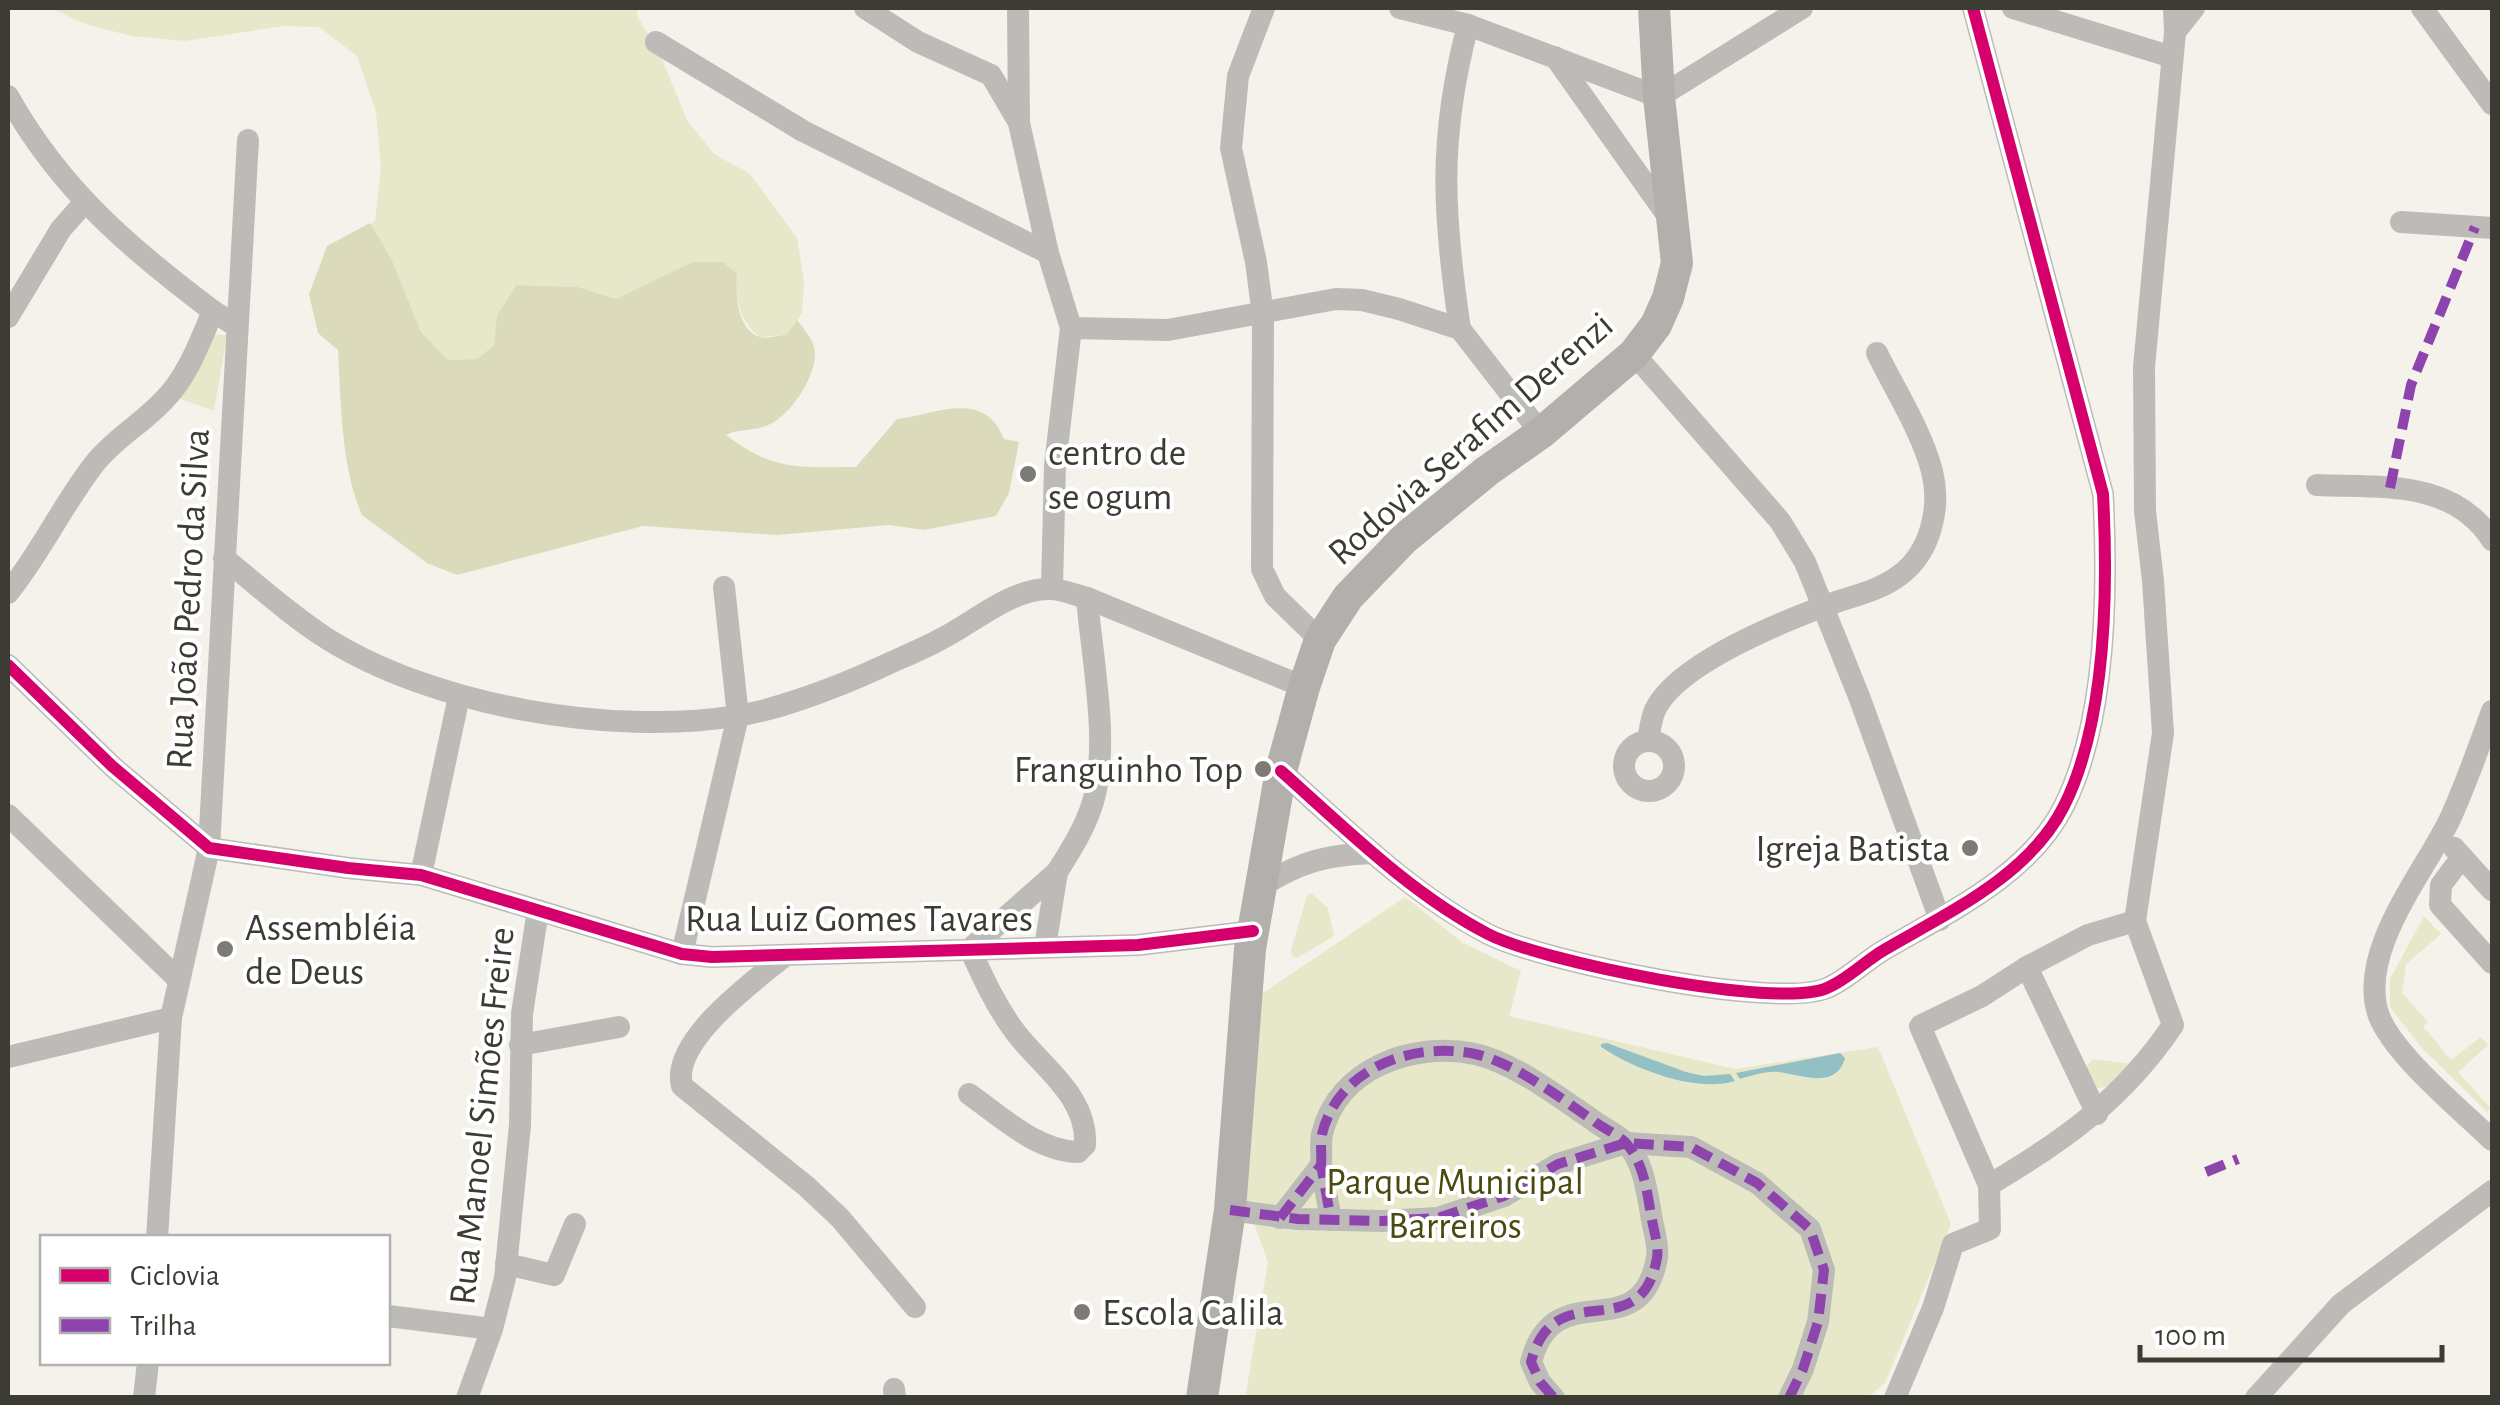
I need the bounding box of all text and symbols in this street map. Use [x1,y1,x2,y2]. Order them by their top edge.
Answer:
street label: Rodovia Serafim Derenzi [1322,306,1621,573]
street label: Rua João Pedro da Silva [161,428,217,770]
place label: centro de se ogum [1048,435,1186,517]
marker: centro de se ogum [1017,463,1039,485]
place label: Franguinho Top [1014,752,1243,790]
marker: Franguinho Top [1252,758,1274,780]
place label: Igreja Batista [1756,831,1950,869]
marker: Igreja Batista [1959,837,1981,859]
street label: Rua Luiz Gomes Tavares [685,901,1033,939]
place label: Assembléia de Deus [245,910,416,992]
street label: Rua Manoel Simões Freire [444,925,522,1307]
marker: Assembléia de Deus [214,938,236,960]
park label: Parque Municipal Barreiros [1326,1164,1584,1246]
legend [40,1235,390,1365]
text: Ciclovia [130,1261,220,1291]
place label: Escola Calila [1102,1295,1284,1333]
scale bar [2140,1300,2442,1362]
marker: Escola Calila [1071,1301,1093,1323]
text: Trilha [130,1311,197,1341]
text: 100 m [2155,1321,2226,1351]

